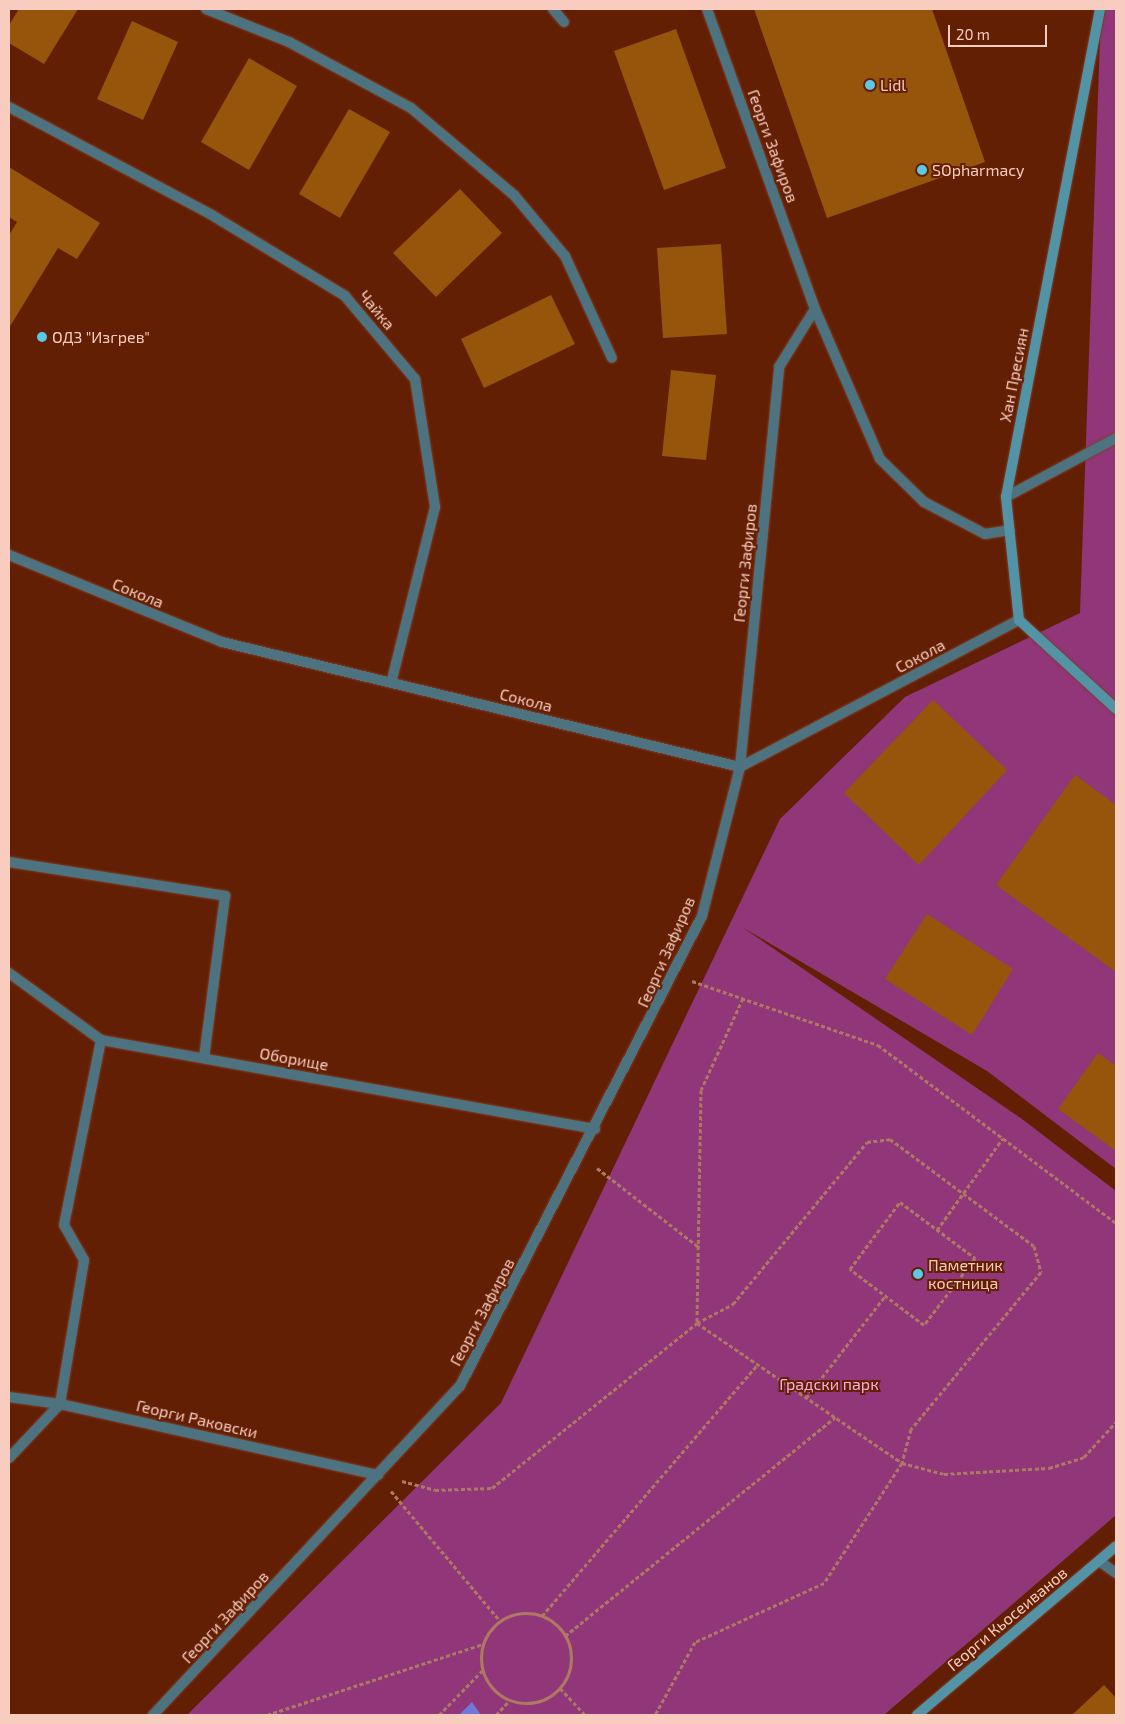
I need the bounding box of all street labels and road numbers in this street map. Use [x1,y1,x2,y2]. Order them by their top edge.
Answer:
street label: Георги Зафиров [744,87,802,205]
street label: Чайка [355,286,399,334]
street label: Хан Пресиян [995,326,1033,424]
street label: Георги Зафиров [729,503,761,623]
street label: Сокола [110,574,166,612]
street label: Сокола [892,635,948,677]
street label: Сокола [498,684,554,716]
street label: Георги Зафиров [633,894,699,1010]
street label: Оборище [258,1044,330,1074]
street label: Георги Зафиров [446,1255,518,1369]
street label: Георги Раковски [135,1396,259,1442]
street label: Георги Кьосеиванов [943,1563,1071,1675]
street label: Георги Зафиров [177,1567,273,1667]

